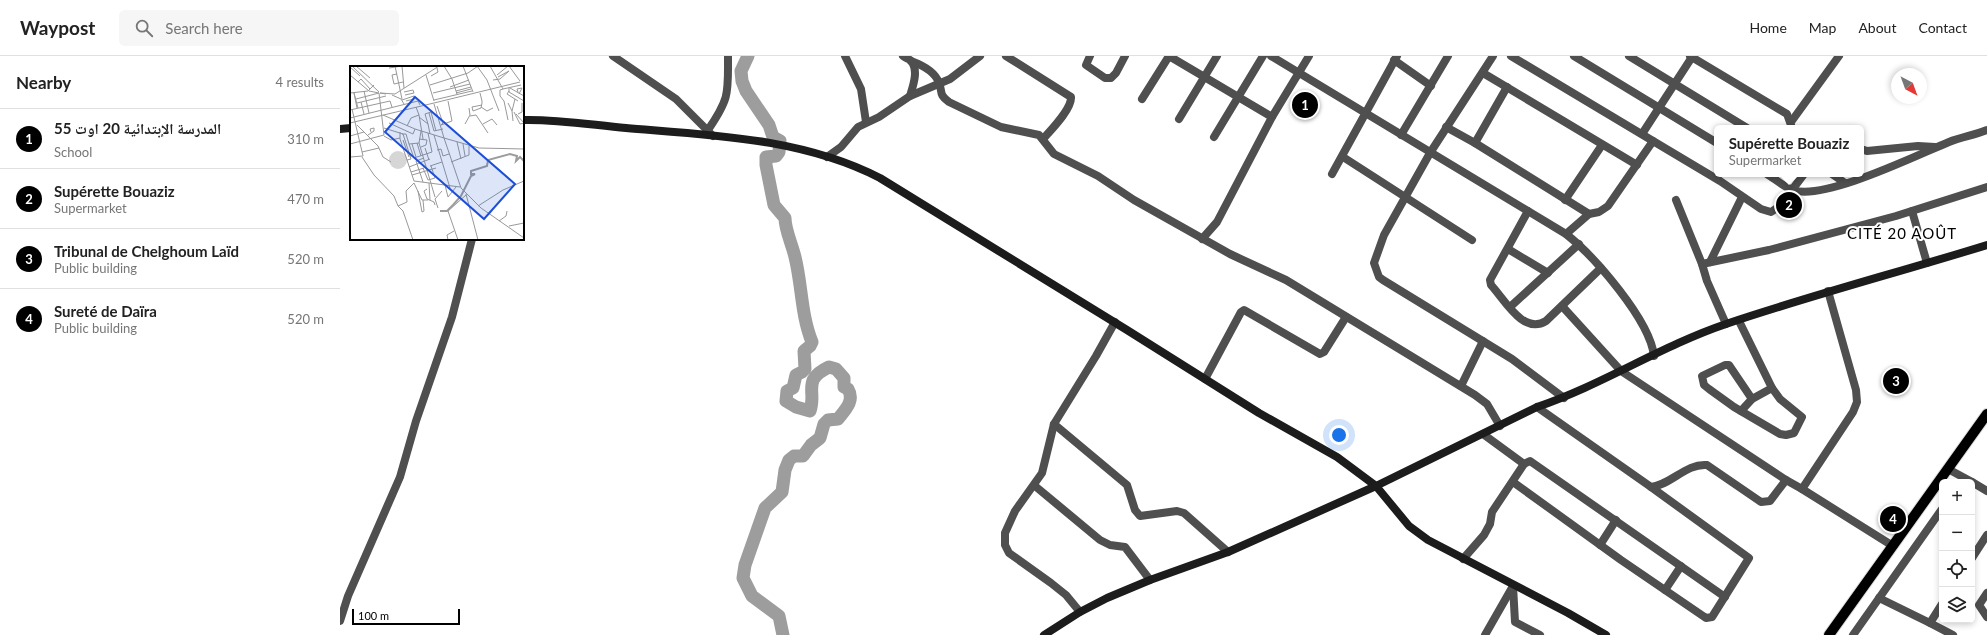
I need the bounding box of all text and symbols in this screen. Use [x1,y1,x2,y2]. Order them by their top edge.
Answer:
search box [119,10,399,46]
text: Waypost [20,16,95,39]
icon: search [133,17,155,39]
text: Search here [165,19,243,37]
text: Home [1749,19,1787,36]
text: Map [1809,19,1836,36]
text: About [1858,19,1896,36]
text: Contact [1918,19,1967,36]
inset map [350,66,524,240]
north arrow [1891,68,1927,104]
text: Nearby [16,72,71,93]
text: 4 results [276,74,324,90]
pin: 1 [1292,90,1318,120]
text: المدرسة الإبتدائية 20 اوت 55 [54,119,221,137]
popup [1714,125,1864,177]
text: 1 [25,131,33,147]
text: 310 m [287,131,324,147]
text: Supérette Bouaziz [1729,134,1849,152]
text: School [54,144,92,160]
text: Supermarket [1729,152,1801,168]
text: Supérette Bouaziz [54,182,175,200]
pin: 2 [1776,190,1802,220]
text: 2 [25,191,33,207]
text: 470 m [287,191,324,207]
text: Supermarket [54,200,127,216]
district label: CITÉ 20 AOÛT [1847,224,1957,242]
text: Tribunal de Chelghoum Laïd [54,242,239,260]
text: 3 [25,251,33,267]
text: 520 m [287,251,324,267]
text: Public building [54,260,137,276]
text: Sureté de Daïra [54,302,157,320]
text: 4 [25,311,33,327]
text: 520 m [287,311,324,327]
text: Public building [54,320,137,336]
pin: 3 [1883,366,1909,396]
your location [1329,425,1349,445]
map controls [1939,479,1975,623]
button: + [1939,479,1975,515]
pin: 4 [1880,504,1906,534]
button: − [1939,515,1975,551]
button: locate [1939,551,1975,587]
button: layers [1939,587,1975,623]
scale bar [352,607,460,626]
text: 100 m [358,609,389,622]

